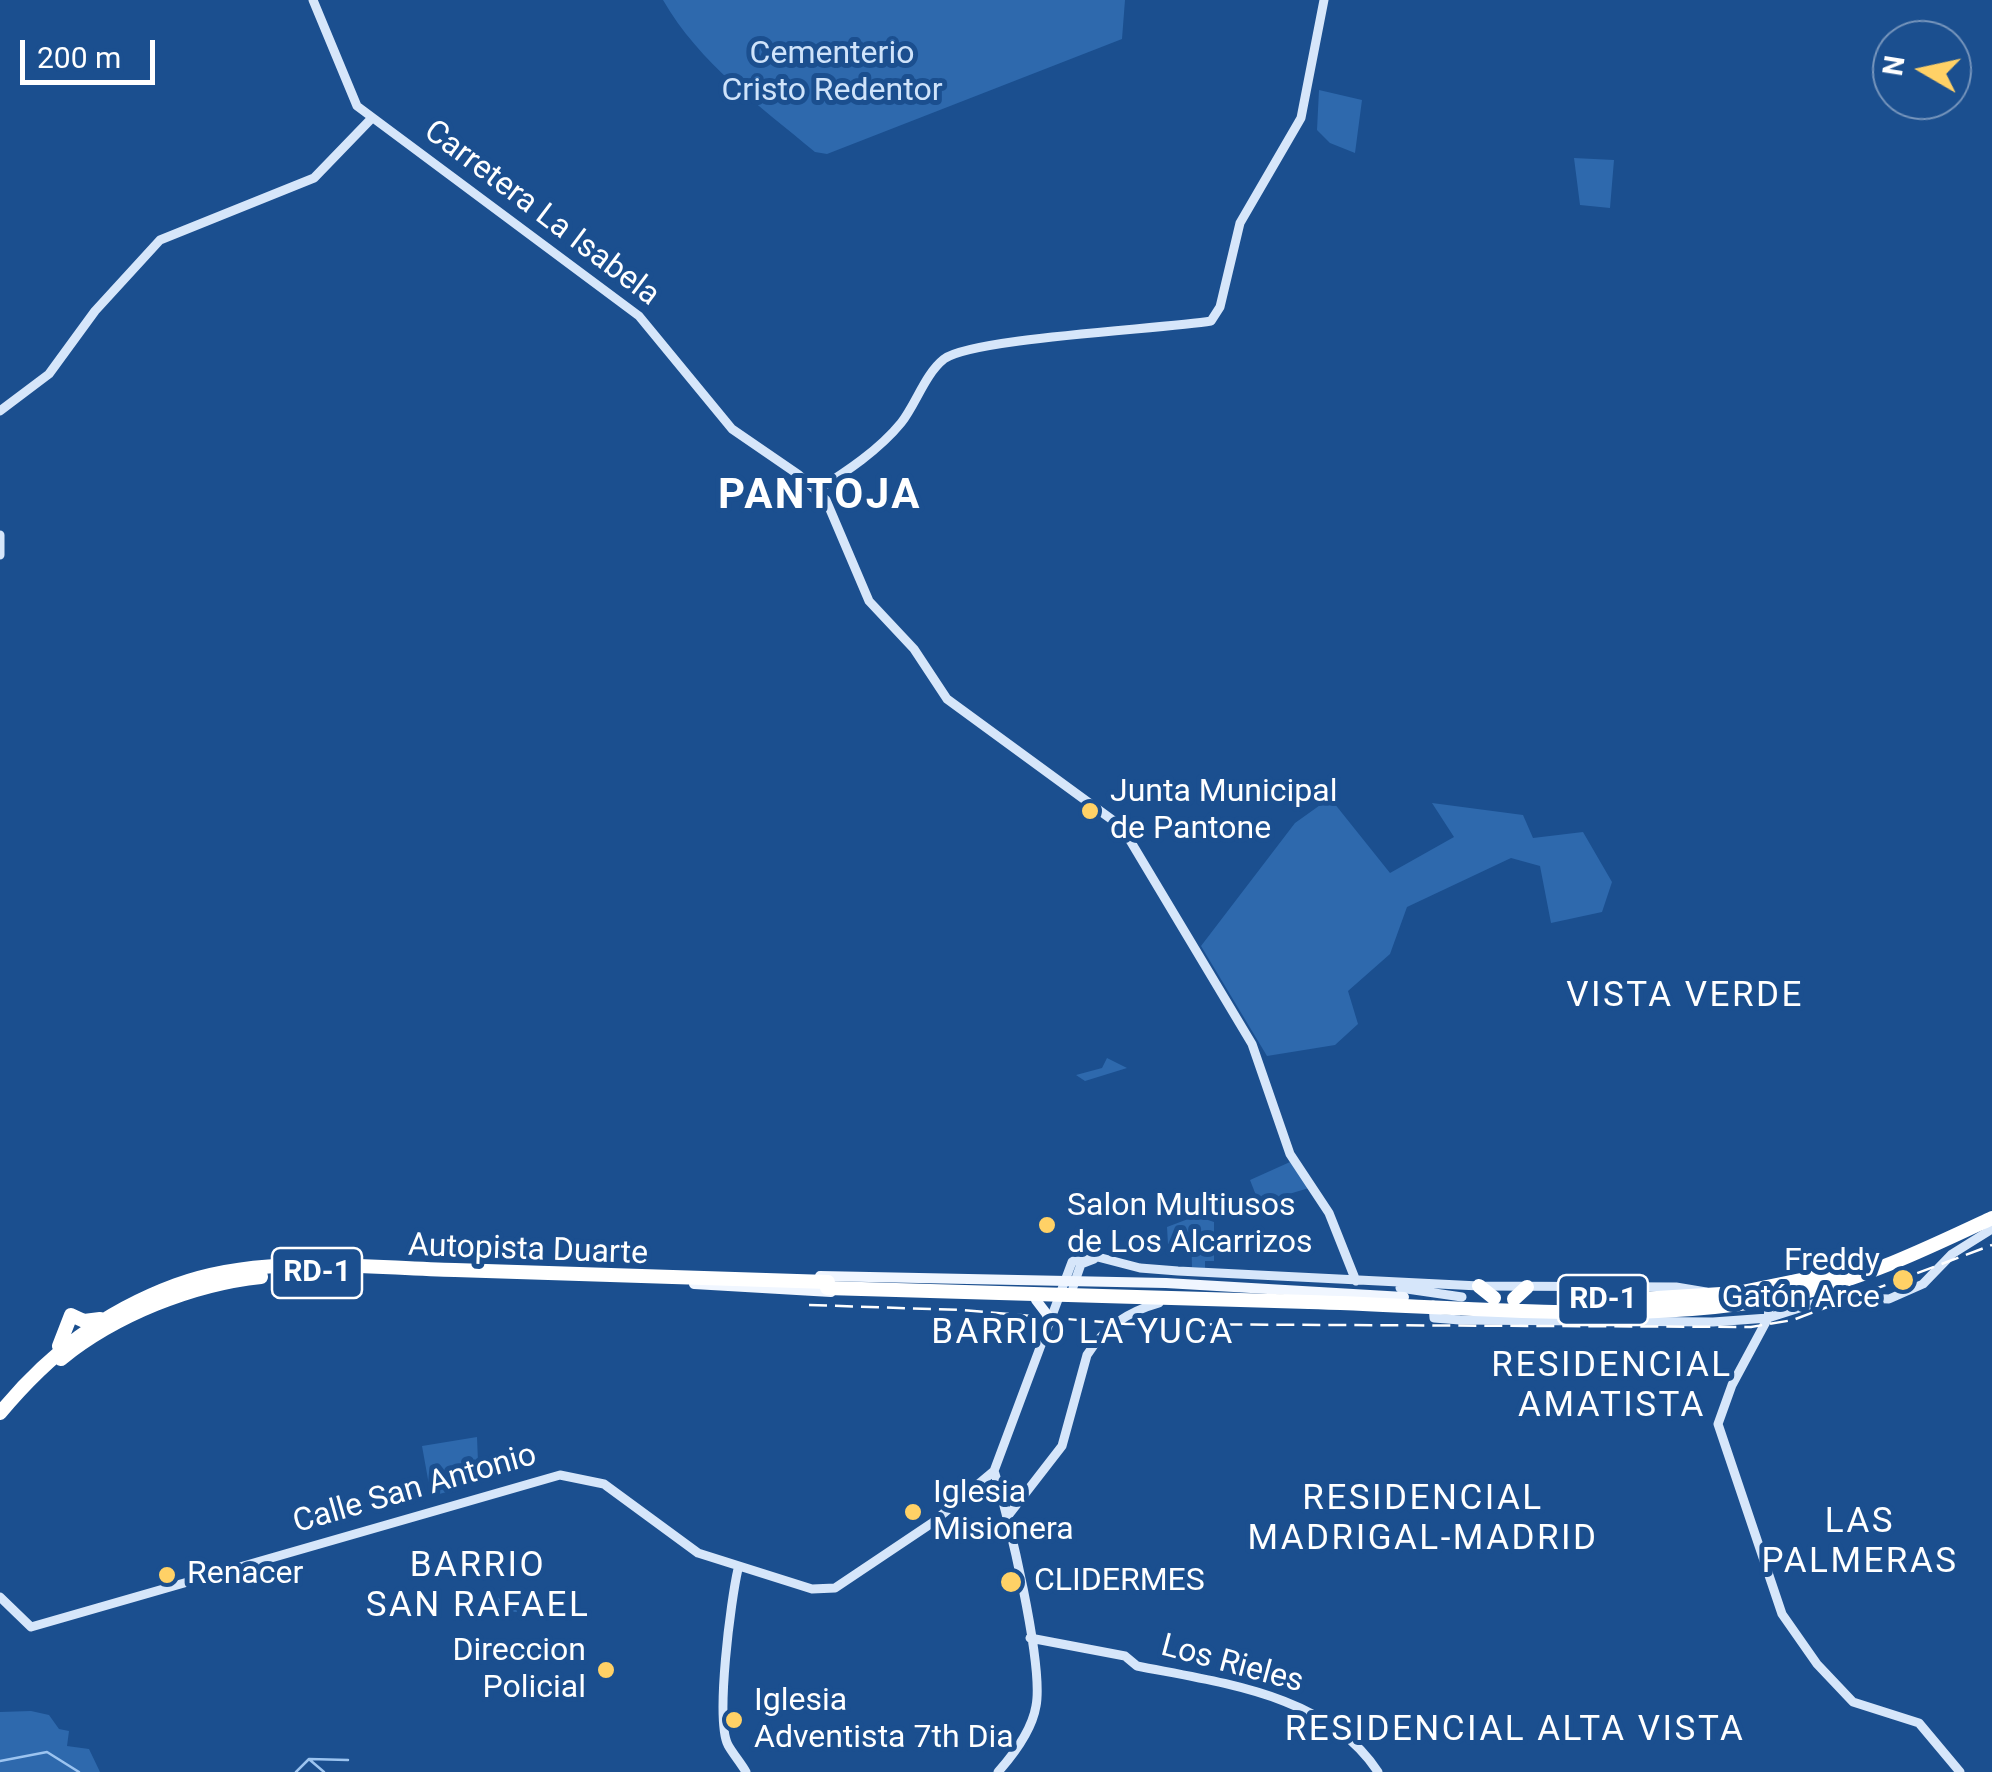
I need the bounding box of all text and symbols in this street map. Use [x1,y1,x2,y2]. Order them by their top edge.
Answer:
scale bar [25,20,160,82]
north arrow [1872,20,1972,120]
park label: Cementerio Cristo Redentor [722,36,942,111]
text: 200 m [37,40,121,75]
text: N [1876,53,1912,78]
street label: Carretera La Isabela [416,113,666,315]
district label: PANTOJA [718,472,922,522]
place label: Junta Municipal de Pantone [1110,774,1338,849]
marker: Junta Municipal de Pantone [1079,800,1101,822]
district label: VISTA VERDE [1566,976,1804,1018]
place label: Salon Multiusos de Los Alcarrizos [1067,1188,1313,1263]
marker: Salon Multiusos de Los Alcarrizos [1036,1214,1058,1236]
street label: Autopista Duarte [407,1228,649,1274]
place label: Freddy Gatón Arce [1722,1243,1880,1318]
road number: RD-1 [272,1248,362,1298]
marker: Freddy Gatón Arce [1890,1267,1916,1293]
road number: RD-1 [1558,1275,1648,1325]
district label: BARRIO LA YUCA [931,1313,1235,1355]
district label: RESIDENCIAL AMATISTA [1491,1346,1733,1428]
street label: Calle San Antonio [289,1437,541,1543]
place label: Iglesia Misionera [933,1475,1074,1550]
district label: RESIDENCIAL MADRIGAL-MADRID [1247,1479,1599,1561]
marker: Iglesia Misionera [902,1501,924,1523]
district label: LAS PALMERAS [1761,1502,1959,1584]
district label: BARRIO SAN RAFAEL [366,1546,590,1628]
place label: Renacer [187,1556,303,1594]
place label: CLIDERMES [1034,1563,1205,1601]
marker: Renacer [156,1564,178,1586]
marker: CLIDERMES [998,1569,1024,1595]
street label: Los Rieles [1157,1628,1307,1702]
place label: Direccion Policial [452,1633,586,1708]
marker: Direccion Policial [595,1659,617,1681]
place label: Iglesia Adventista 7th Dia [754,1683,1014,1758]
marker: Iglesia Adventista 7th Dia [723,1709,745,1731]
district label: RESIDENCIAL ALTA VISTA [1285,1710,1745,1752]

